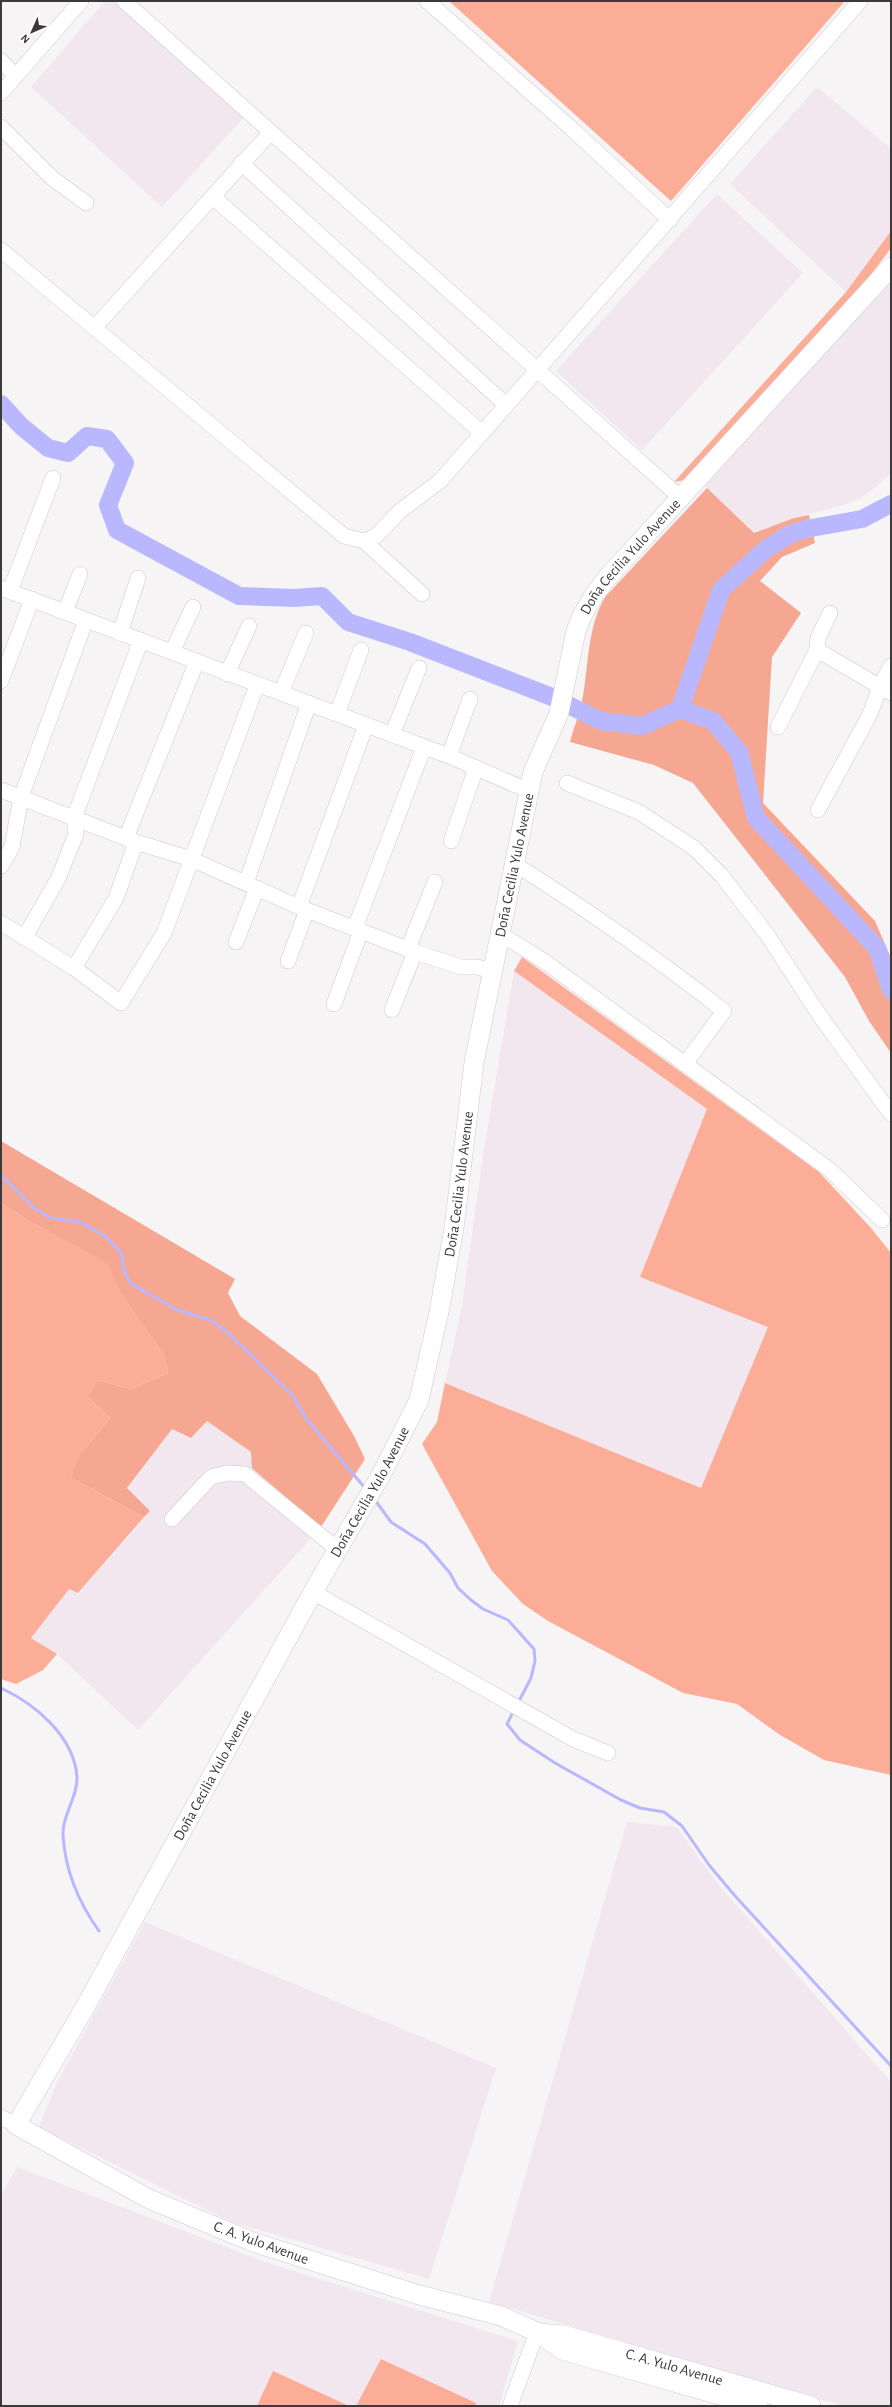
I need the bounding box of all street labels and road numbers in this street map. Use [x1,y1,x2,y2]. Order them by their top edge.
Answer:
street label: Doña Cecilia Yulo Avenue [577,496,683,617]
street label: Doña Cecilia Yulo Avenue [492,792,536,938]
street label: Doña Cecilia Yulo Avenue [441,1110,476,1258]
street label: Doña Cecilia Yulo Avenue [328,1424,412,1560]
street label: Doña Cecilia Yulo Avenue [171,1707,254,1843]
street label: C. A. Yulo Avenue [211,2219,311,2267]
street label: C. A. Yulo Avenue [624,2346,725,2388]

